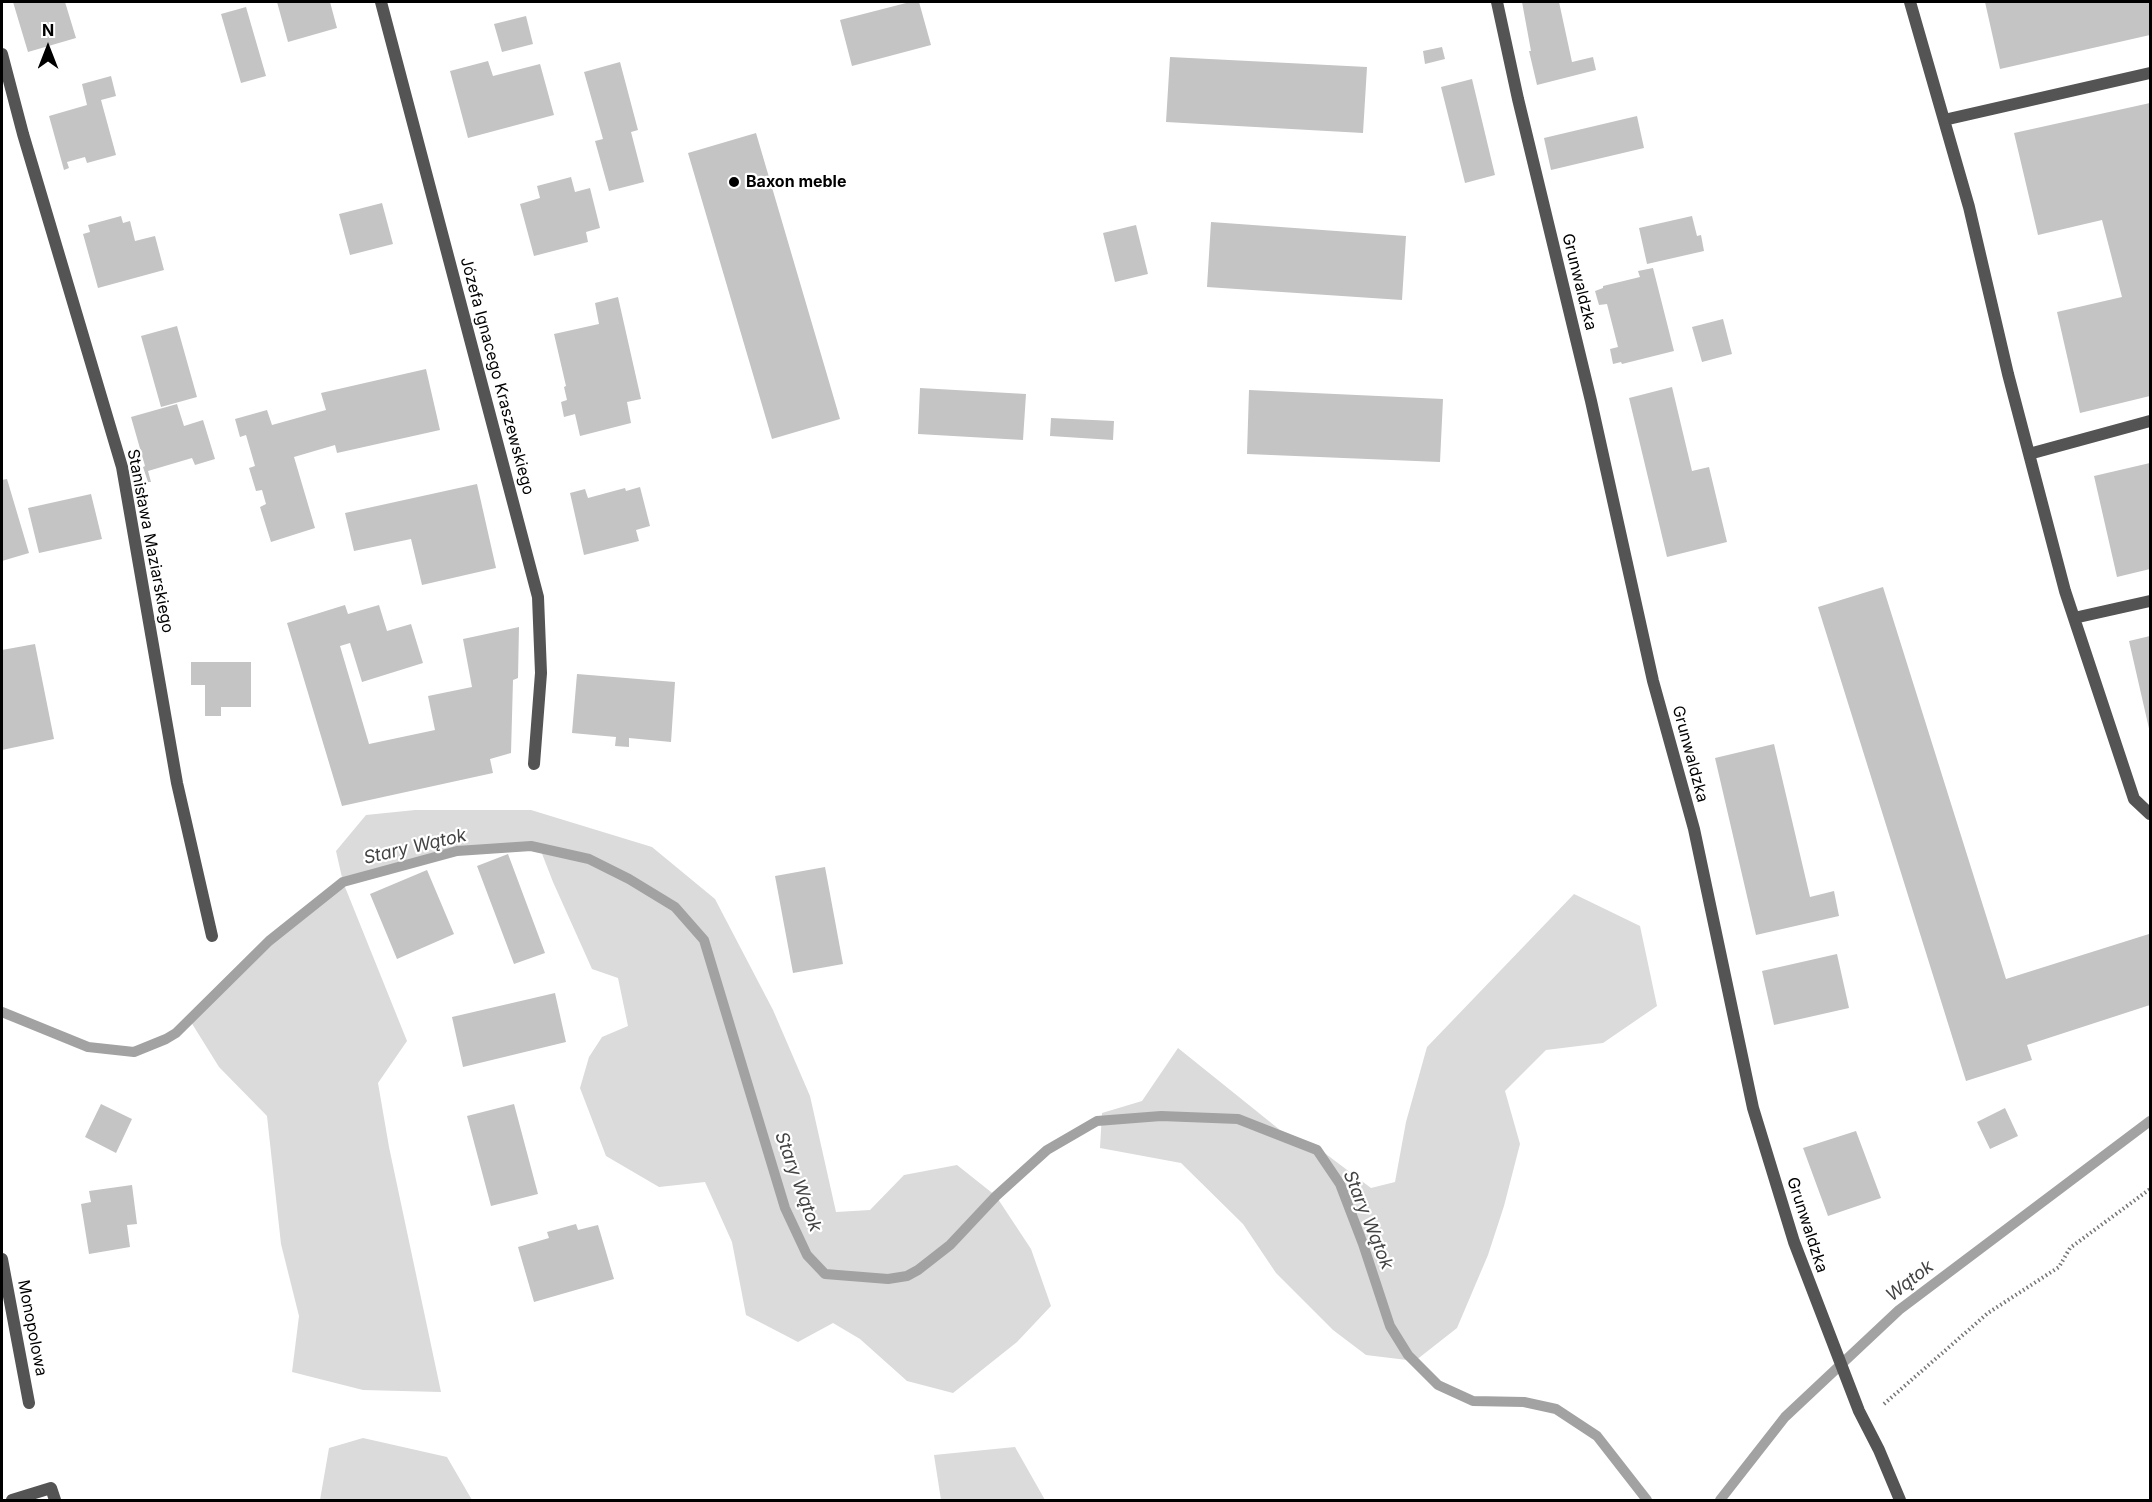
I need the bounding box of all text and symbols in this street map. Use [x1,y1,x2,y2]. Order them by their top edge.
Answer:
north arrow [18,18,78,78]
text: N [42,20,54,40]
place label: Baxon meble [746,172,846,192]
marker: Baxon meble [727,175,741,189]
street label: Grunwaldzka [1558,232,1600,332]
street label: Józefa Ignacego Kraszewskiego [456,255,538,497]
street label: Stanisława Maziarskiego [123,448,177,634]
street label: Grunwaldzka [1668,704,1712,804]
water label: Stary Wątok [361,825,469,869]
water label: Stary Wątok [770,1129,826,1235]
water label: Stary Wątok [1338,1167,1398,1273]
street label: Grunwaldzka [1783,1175,1831,1275]
water label: Wątok [1882,1256,1938,1306]
street label: Monopolowa [13,1278,51,1378]

